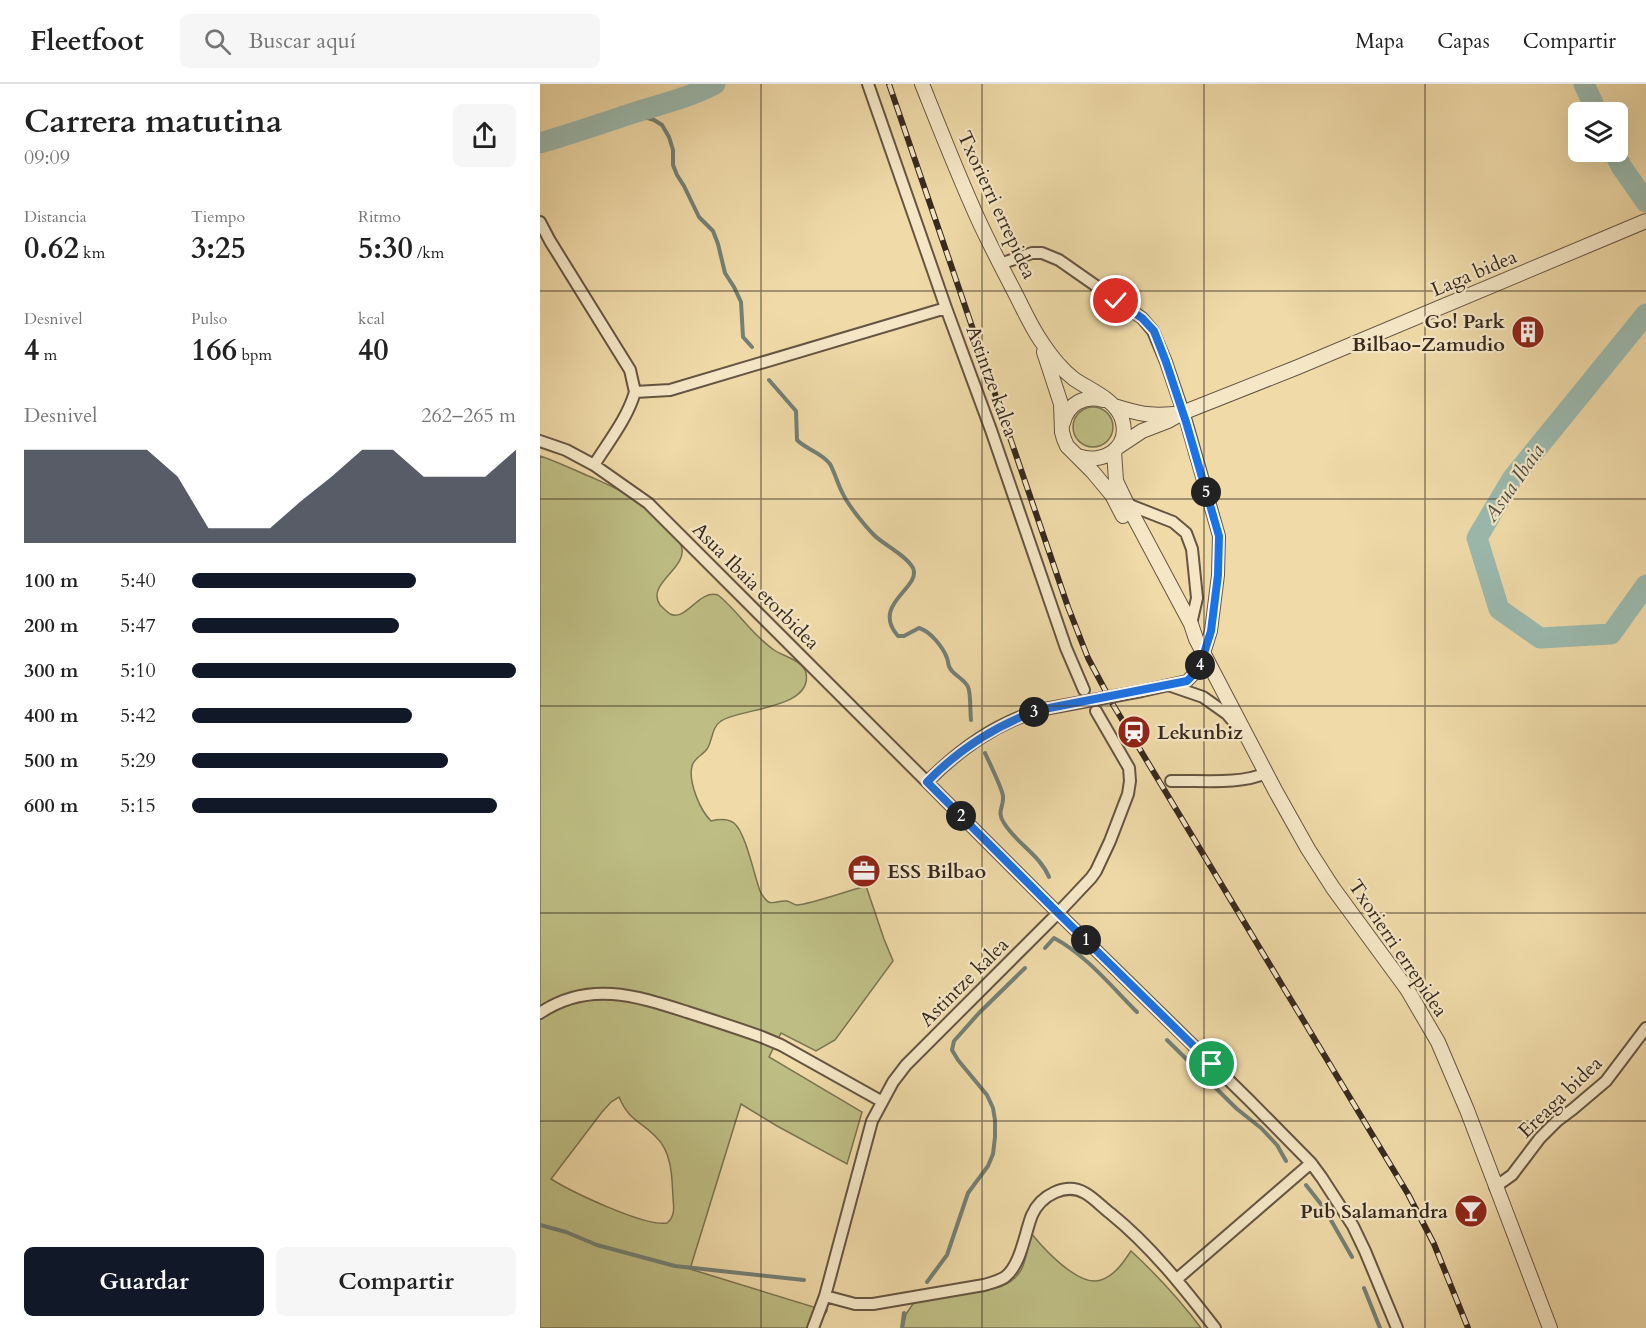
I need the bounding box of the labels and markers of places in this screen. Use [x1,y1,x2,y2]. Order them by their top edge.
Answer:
pin [1090,275,1141,326]
place label: Go! Park Bilbao-Zamudio [1352,308,1506,358]
building icon: Go! Park Bilbao-Zamudio [1510,314,1546,350]
pin: 5 [1191,477,1221,507]
pin: 4 [1185,650,1215,680]
pin: 3 [1019,697,1049,727]
station icon: Lekunbiz [1116,714,1152,750]
place label: Lekunbiz [1157,719,1243,746]
pin: 2 [946,801,976,831]
office icon: ESS Bilbao [846,853,882,889]
place label: ESS Bilbao [887,858,986,885]
pin: 1 [1071,925,1101,955]
pin [1186,1038,1237,1089]
bar icon: Pub Salamandra [1453,1193,1489,1229]
place label: Pub Salamandra [1300,1198,1448,1225]

